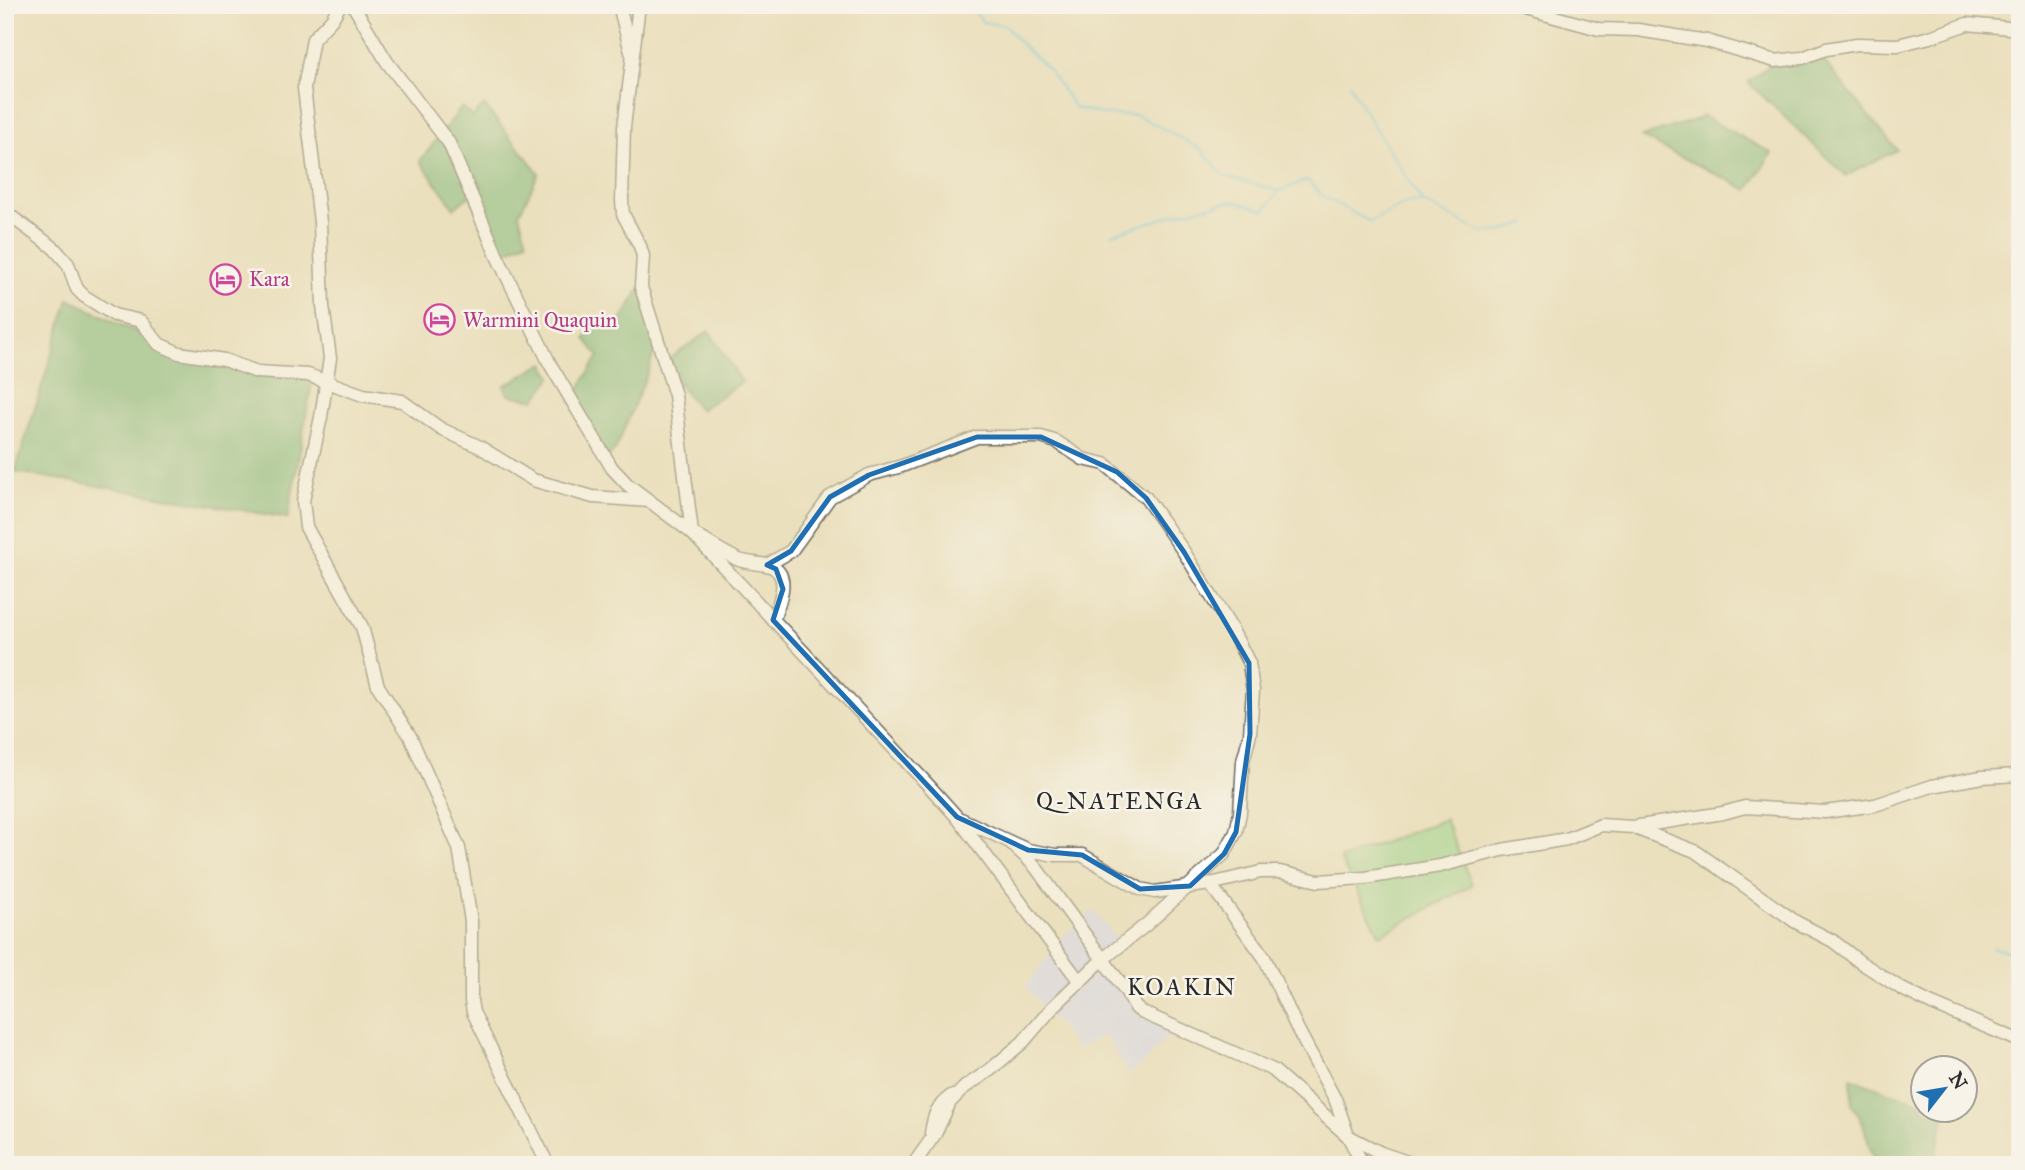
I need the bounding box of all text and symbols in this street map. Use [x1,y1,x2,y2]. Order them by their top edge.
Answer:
hotel icon: Kara [209,262,243,296]
place label: Kara [249,266,290,292]
hotel icon: Warmini Quaquin [423,303,457,337]
place label: Warmini Quaquin [463,307,617,333]
district label: Q-NATENGA [1036,786,1204,816]
district label: KOAKIN [1127,972,1237,1002]
north arrow [1910,1054,1980,1124]
text: N [1944,1068,1972,1093]

